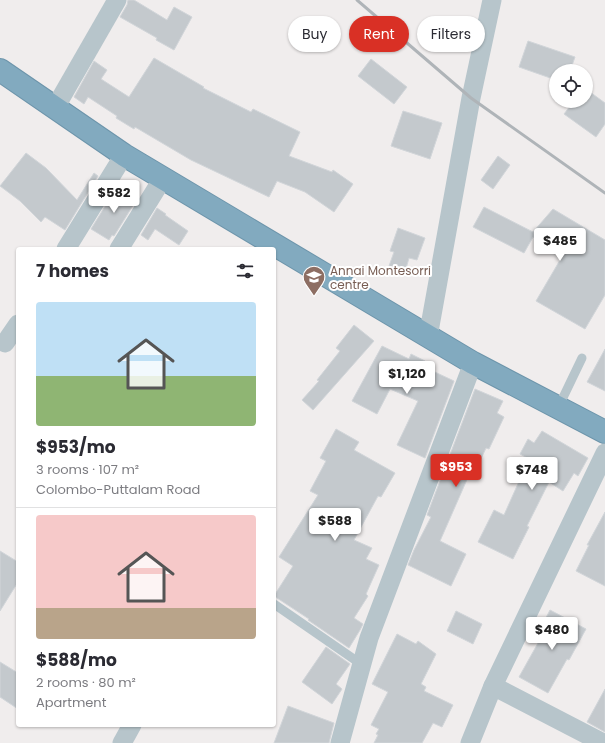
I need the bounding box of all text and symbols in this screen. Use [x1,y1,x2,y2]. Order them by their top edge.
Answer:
chip: Buy [288,16,341,52]
chip: Rent [349,16,409,52]
chip: Filters [417,16,485,52]
map controls [549,64,593,108]
button: locate [549,64,593,108]
pin: $582 [90,180,138,214]
text: $582 [98,183,130,202]
pin: $485 [536,228,584,262]
text: $485 [543,231,577,250]
text: 7 homes [36,259,109,283]
icon: filters [234,260,256,282]
place label: Annai Montesorri centre [330,262,431,293]
school or university icon: Annai Montesorri centre [301,264,327,297]
icon: home [110,328,182,400]
pin: $1,120 [374,361,440,395]
text: $1,120 [388,364,426,383]
text: $953/mo [36,435,116,459]
pin: $953 [432,454,480,488]
text: $953 [440,457,472,476]
pin: $748 [508,457,556,491]
text: 3 rooms · 107 m² [36,460,139,479]
text: $748 [516,460,548,479]
text: Colombo-Puttalam Road [36,480,200,499]
pin: $588 [311,508,359,542]
text: $588 [318,511,352,530]
icon: home [110,541,182,613]
pin: $480 [528,617,576,651]
text: $480 [535,620,569,639]
text: $588/mo [36,648,117,672]
text: 2 rooms · 80 m² [36,673,136,692]
text: Apartment [36,693,106,712]

